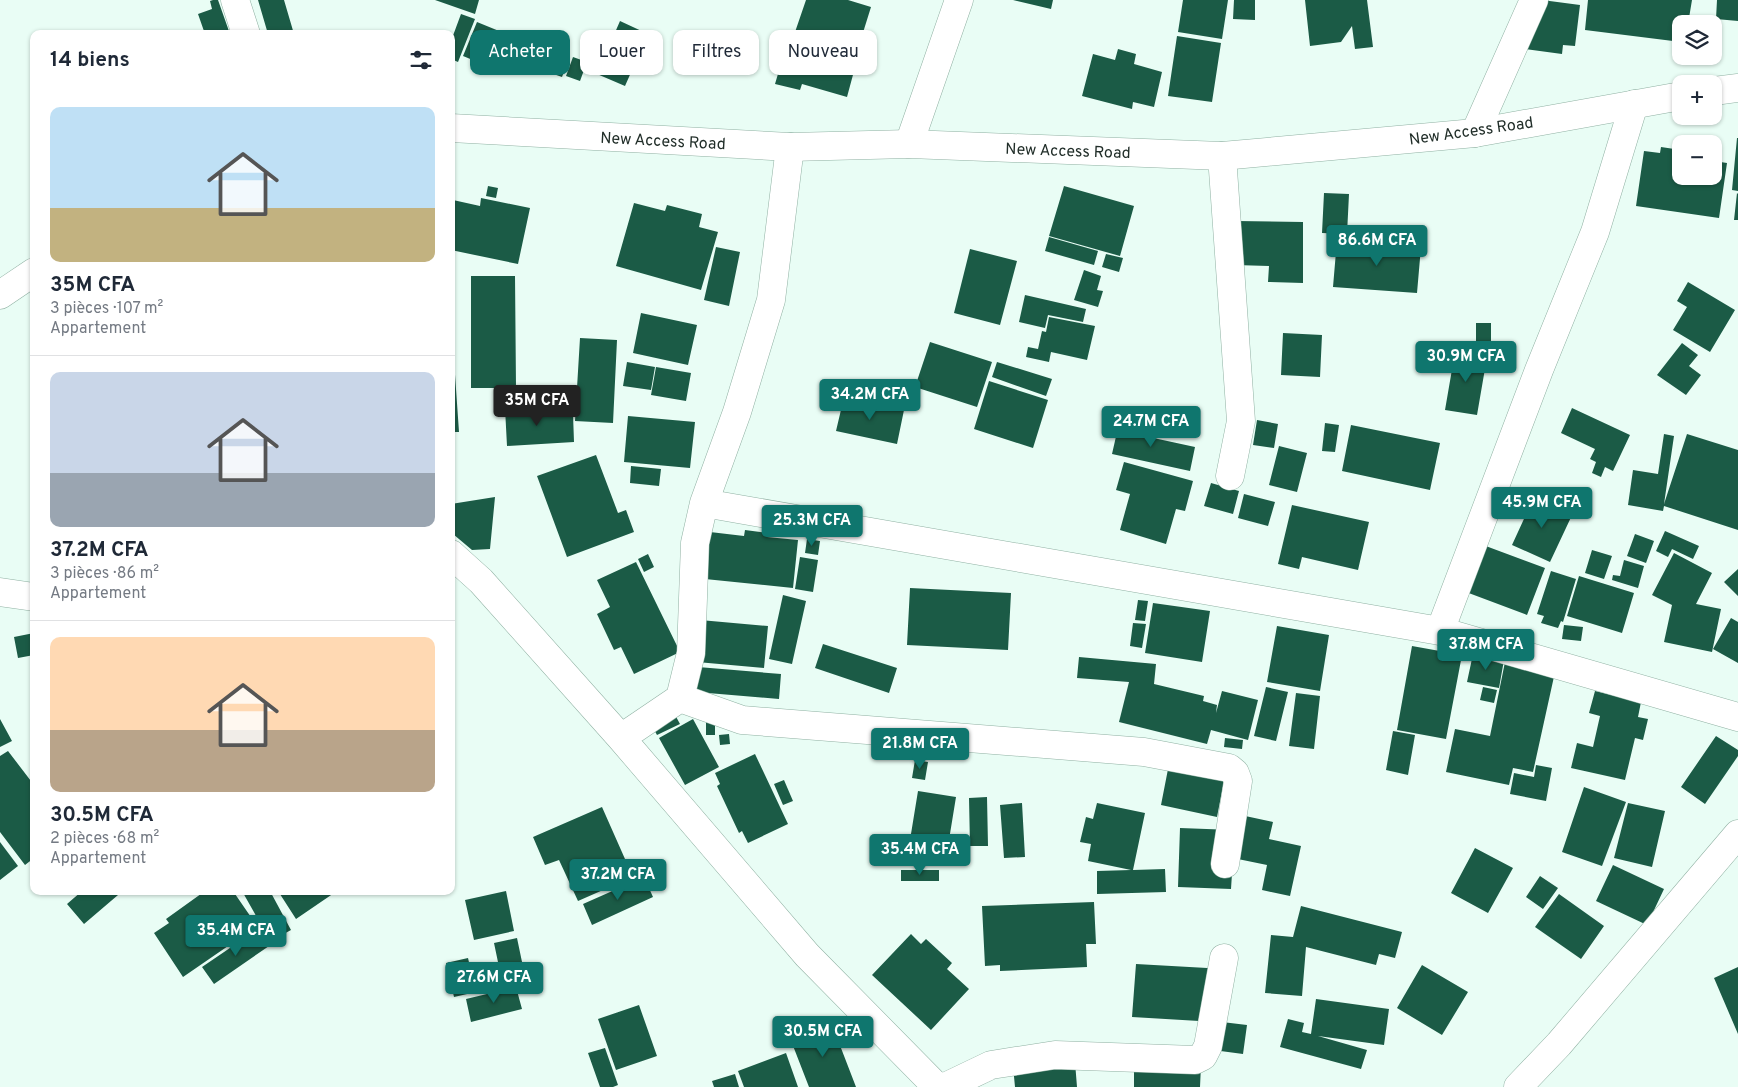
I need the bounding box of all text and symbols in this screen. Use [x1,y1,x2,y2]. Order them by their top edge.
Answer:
map controls [1672,15,1722,185]
button: layers [1672,15,1722,65]
chip: Acheter [470,30,570,75]
chip: Louer [580,30,663,75]
chip: Filtres [673,30,759,75]
chip: Nouveau [769,30,877,75]
icon: filters [407,46,435,74]
text: 14 biens [50,47,130,74]
button: + [1672,75,1722,125]
street label: New Access Road [1408,113,1535,151]
street label: New Access Road [600,129,726,155]
button: − [1672,135,1722,185]
icon: home [198,139,288,229]
street label: New Access Road [1005,140,1131,164]
pin: 86.6M CFA [1320,224,1434,267]
text: 86.6M CFA [1337,231,1417,251]
text: 35M CFA [50,272,135,299]
text: 3 pièces · 107 m² [50,299,163,319]
text: Appartement [50,319,146,339]
pin: 30.9M CFA [1409,340,1523,383]
text: 30.9M CFA [1426,347,1506,367]
pin: 34.2M CFA [813,378,927,421]
pin: 35M CFA [491,384,583,427]
text: 34.2M CFA [830,385,910,405]
text: 35M CFA [505,391,570,411]
icon: home [198,405,288,495]
pin: 24.7M CFA [1094,406,1208,448]
text: 24.7M CFA [1113,412,1189,432]
pin: 45.9M CFA [1485,486,1599,529]
text: 45.9M CFA [1502,493,1582,513]
pin: 25.3M CFA [755,504,869,547]
text: 25.3M CFA [773,511,851,531]
text: 37.2M CFA [50,537,149,564]
text: 3 pièces · 86 m² [50,564,159,584]
text: Appartement [50,584,146,604]
pin: 37.8M CFA [1429,628,1543,671]
text: 37.8M CFA [1448,635,1524,655]
icon: home [198,670,288,760]
pin: 21.8M CFA [863,728,977,770]
text: 21.8M CFA [882,734,958,754]
text: 30.5M CFA [50,802,154,829]
text: 2 pièces · 68 m² [50,829,159,849]
pin: 35.4M CFA [863,834,977,876]
text: 35.4M CFA [880,840,960,860]
text: Appartement [50,849,146,869]
pin: 37.2M CFA [561,858,675,901]
text: 37.2M CFA [580,865,656,885]
pin: 35.4M CFA [179,914,293,957]
text: 35.4M CFA [196,921,276,941]
pin: 27.6M CFA [437,962,551,1004]
text: 27.6M CFA [456,968,532,988]
pin: 30.5M CFA [766,1016,880,1058]
text: 30.5M CFA [783,1022,863,1042]

